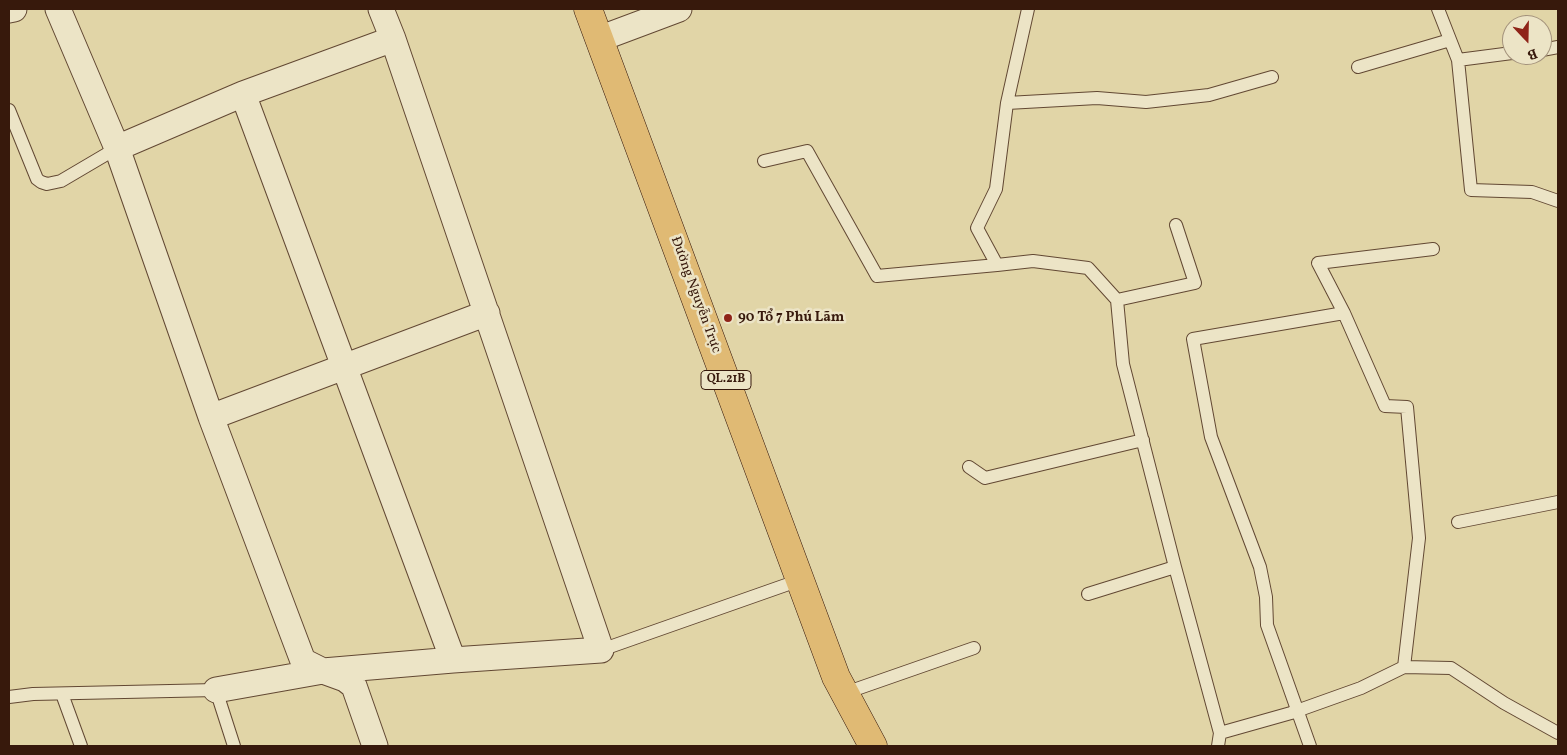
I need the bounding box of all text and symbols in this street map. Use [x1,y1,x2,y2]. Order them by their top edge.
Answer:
north arrow [1502,15,1552,65]
text: B [1524,43,1540,64]
street label: Đường Nguyễn Trực [666,234,724,356]
place label: 90 Tổ 7 Phú Lãm [738,310,844,326]
marker: 90 Tổ 7 Phú Lãm [722,312,734,324]
road number: QL.21B [701,370,751,390]

